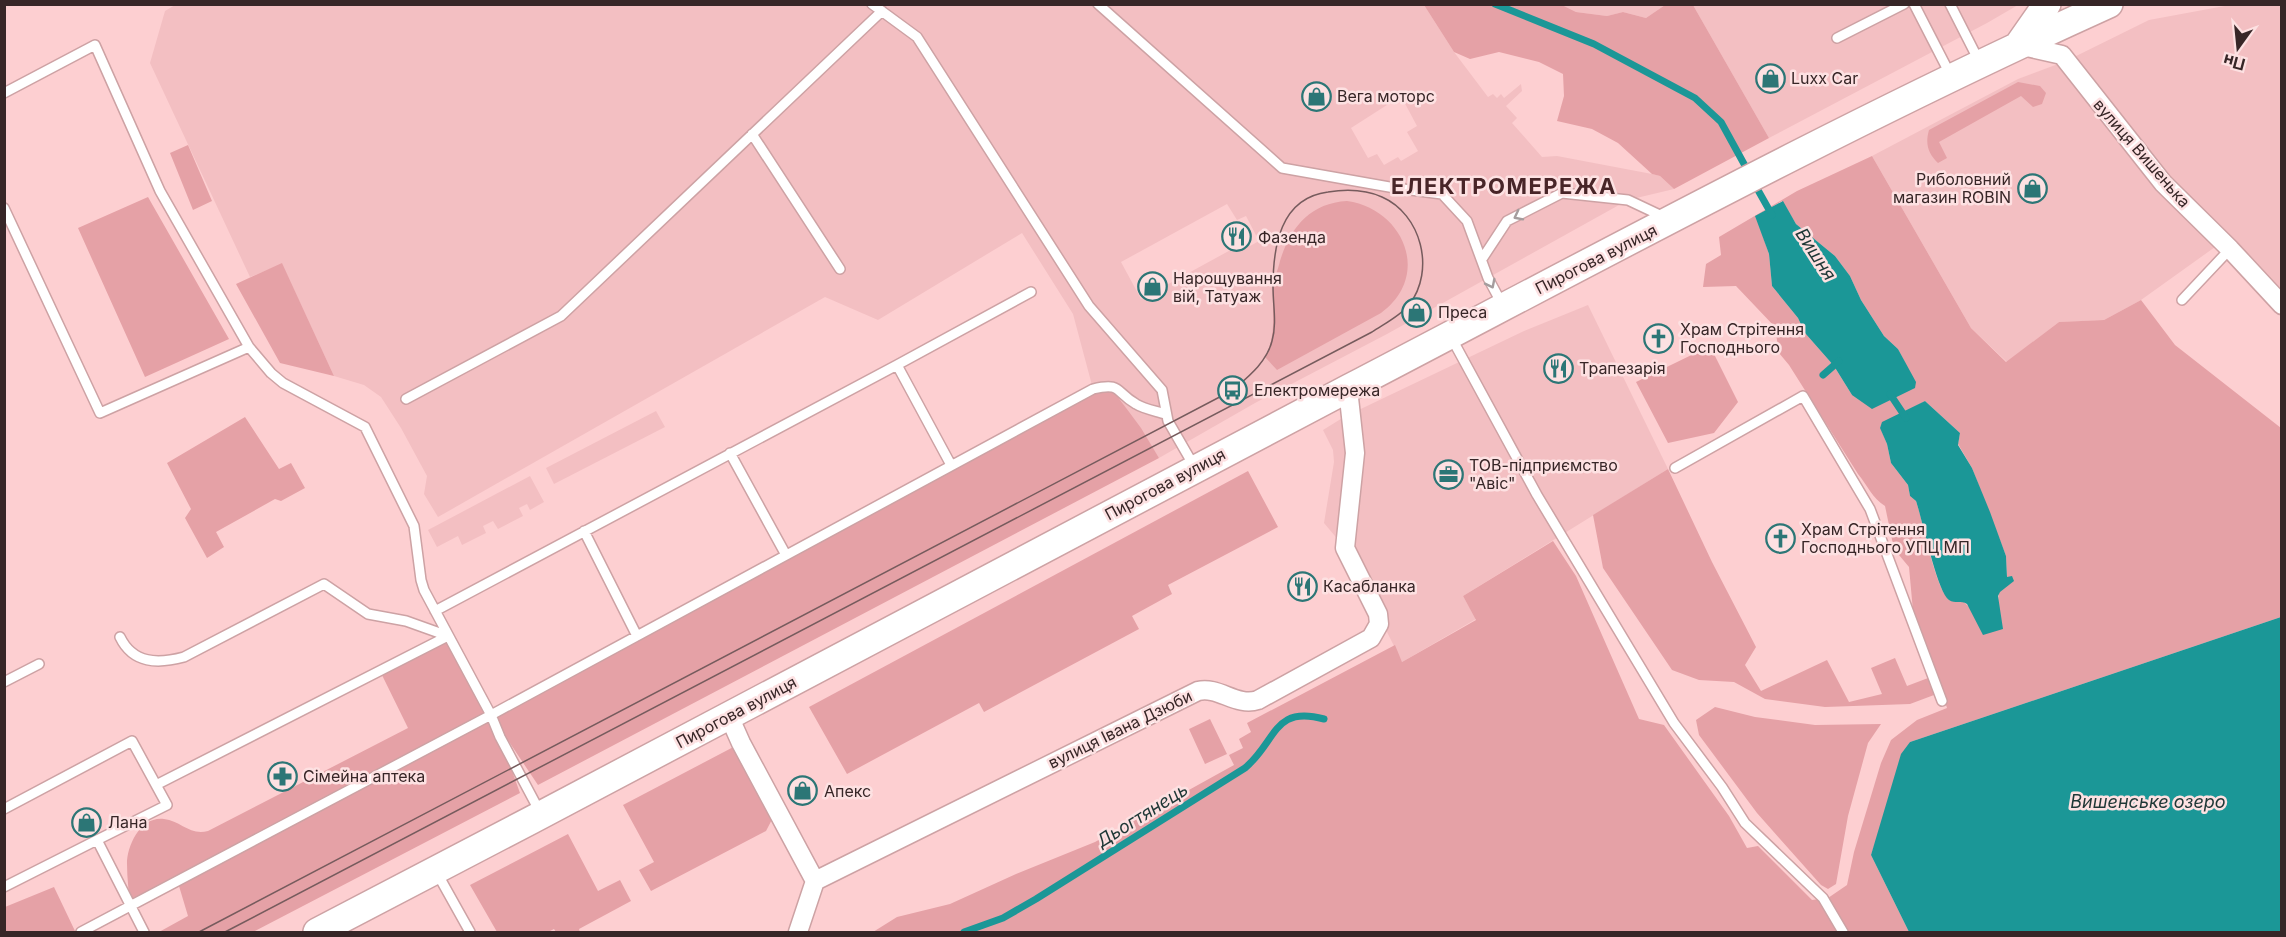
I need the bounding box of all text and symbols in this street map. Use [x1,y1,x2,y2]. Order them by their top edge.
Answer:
north arrow [2208,18,2268,78]
text: Пн [2221,50,2247,75]
shop icon: Luxx Car [1754,62,1786,94]
place label: Luxx Car [1791,68,1858,88]
shop icon: Вега моторс [1300,80,1332,112]
place label: Вега моторс [1337,86,1435,106]
street label: вулиця Вишенька [2089,95,2195,211]
place label: Риболовний магазин ROBIN [1893,169,2011,207]
shop icon: Риболовний магазин ROBIN [2016,172,2048,204]
district label: ЕЛЕКТРОМЕРЕЖА [1391,173,1617,199]
one-way arrow [1513,208,1524,220]
street label: Пирогова вулиця [1532,220,1660,298]
restaurant icon: Фазенда [1221,221,1253,253]
water label: Вишня [1791,224,1841,284]
place label: Фазенда [1258,227,1326,247]
place label: Нарощування вій, Татуаж [1173,268,1282,306]
shop icon: Нарощування вій, Татуаж [1136,271,1168,303]
one-way arrow [1484,277,1496,288]
shop icon: Преса [1401,296,1433,328]
place label: Преса [1438,302,1487,322]
place label: Храм Стрітення Господнього [1680,319,1804,357]
church icon: Храм Стрітення Господнього [1643,322,1675,354]
restaurant icon: Трапезарія [1542,352,1574,384]
place label: Трапезарія [1579,358,1666,378]
bus stop icon: Електромережа [1217,374,1249,406]
place label: Електромережа [1254,380,1380,400]
street label: Пирогова вулиця [1101,444,1229,524]
place label: ТОВ-підприємство "Авіс" [1469,455,1618,493]
office icon: ТОВ-підприємство "Авіс" [1432,458,1464,490]
place label: Храм Стрітення Господнього УПЦ МП [1801,519,1970,557]
church icon: Храм Стрітення Господнього УПЦ МП [1764,522,1796,554]
restaurant icon: Касабланка [1286,570,1318,602]
place label: Касабланка [1323,576,1416,596]
street label: Пирогова вулиця [672,672,800,752]
street label: вулиця Івана Дзюби [1045,685,1195,773]
pharmacy icon: Сімейна аптека [266,760,298,792]
place label: Сімейна аптека [303,766,425,786]
shop icon: Апекс [787,775,819,807]
water label: Дьогтянець [1092,779,1192,852]
place label: Апекс [824,781,871,801]
water label: Вишенське озеро [2070,791,2226,812]
shop icon: Лана [71,806,103,838]
place label: Лана [108,812,147,832]

